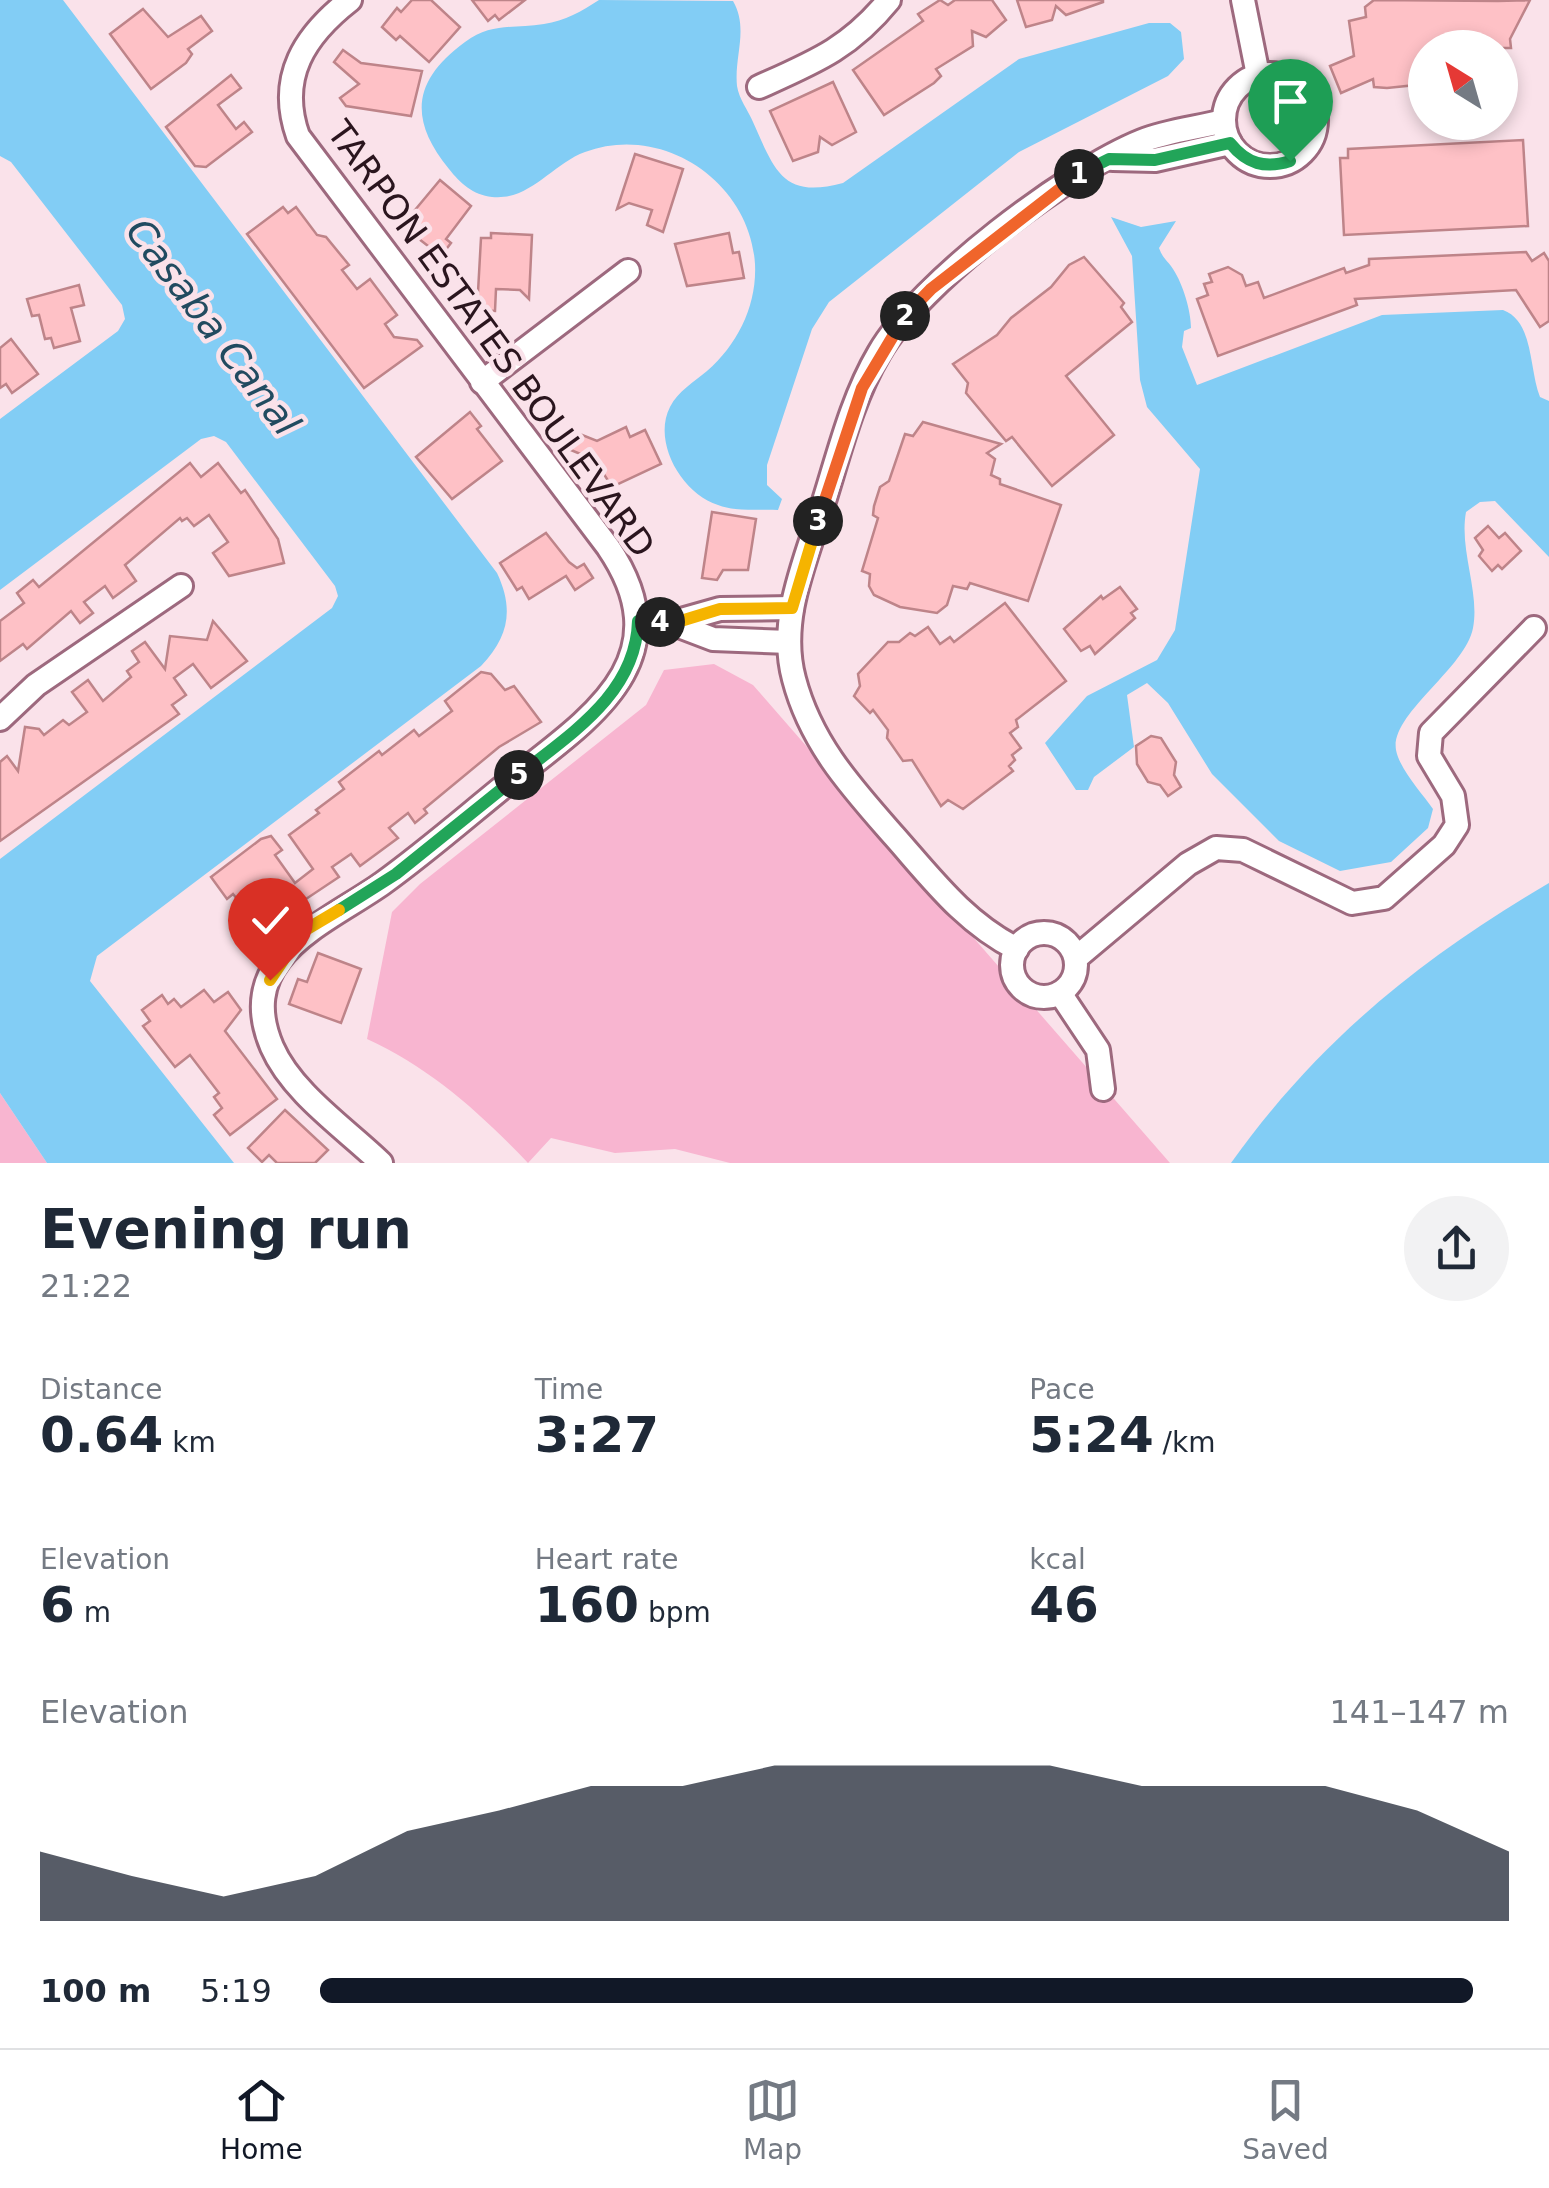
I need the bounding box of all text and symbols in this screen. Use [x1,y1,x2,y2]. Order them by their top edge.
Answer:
north arrow [1408,30,1518,140]
map controls [1408,30,1518,140]
pin [1248,59,1333,162]
icon: arrive [1263,74,1318,129]
street label: TARPON ESTATES BOULEVARD [319,112,663,565]
pin: 1 [1054,149,1104,199]
text: 1 [1069,157,1089,190]
water label: Casaba Canal [117,210,309,444]
pin: 2 [880,291,930,341]
text: 2 [895,299,915,332]
pin: 3 [793,496,843,546]
text: 3 [808,504,828,537]
pin: 4 [635,597,685,647]
text: 4 [650,605,670,638]
pin: 5 [494,750,544,800]
text: 5 [509,758,529,791]
pin [228,878,313,981]
icon: check [243,893,298,948]
button: share [1404,1196,1509,1301]
text: Evening run [40,1197,412,1261]
text: 21:22 [40,1267,132,1305]
text: Distance [40,1373,162,1406]
text: Time [535,1373,603,1406]
text: Pace [1029,1373,1095,1406]
text: 0.64 [40,1406,163,1464]
text: 3:27 [535,1406,659,1464]
text: 5:24 [1029,1406,1154,1464]
text: km [163,1426,216,1459]
text: /km [1154,1426,1216,1459]
text: Elevation [40,1543,170,1576]
text: Heart rate [535,1543,678,1576]
text: kcal [1029,1543,1086,1576]
text: 6 [40,1576,75,1634]
text: 160 [535,1576,639,1634]
text: 46 [1029,1576,1099,1634]
text: m [75,1596,111,1629]
text: bpm [639,1596,711,1629]
text: Elevation [40,1693,189,1731]
text: 141–147 m [1330,1693,1509,1731]
text: 100 m [40,1972,151,2010]
text: 5:19 [200,1972,272,2010]
tab: Home [220,2073,303,2166]
tab: Map [743,2073,802,2166]
tab: Saved [1242,2073,1329,2166]

